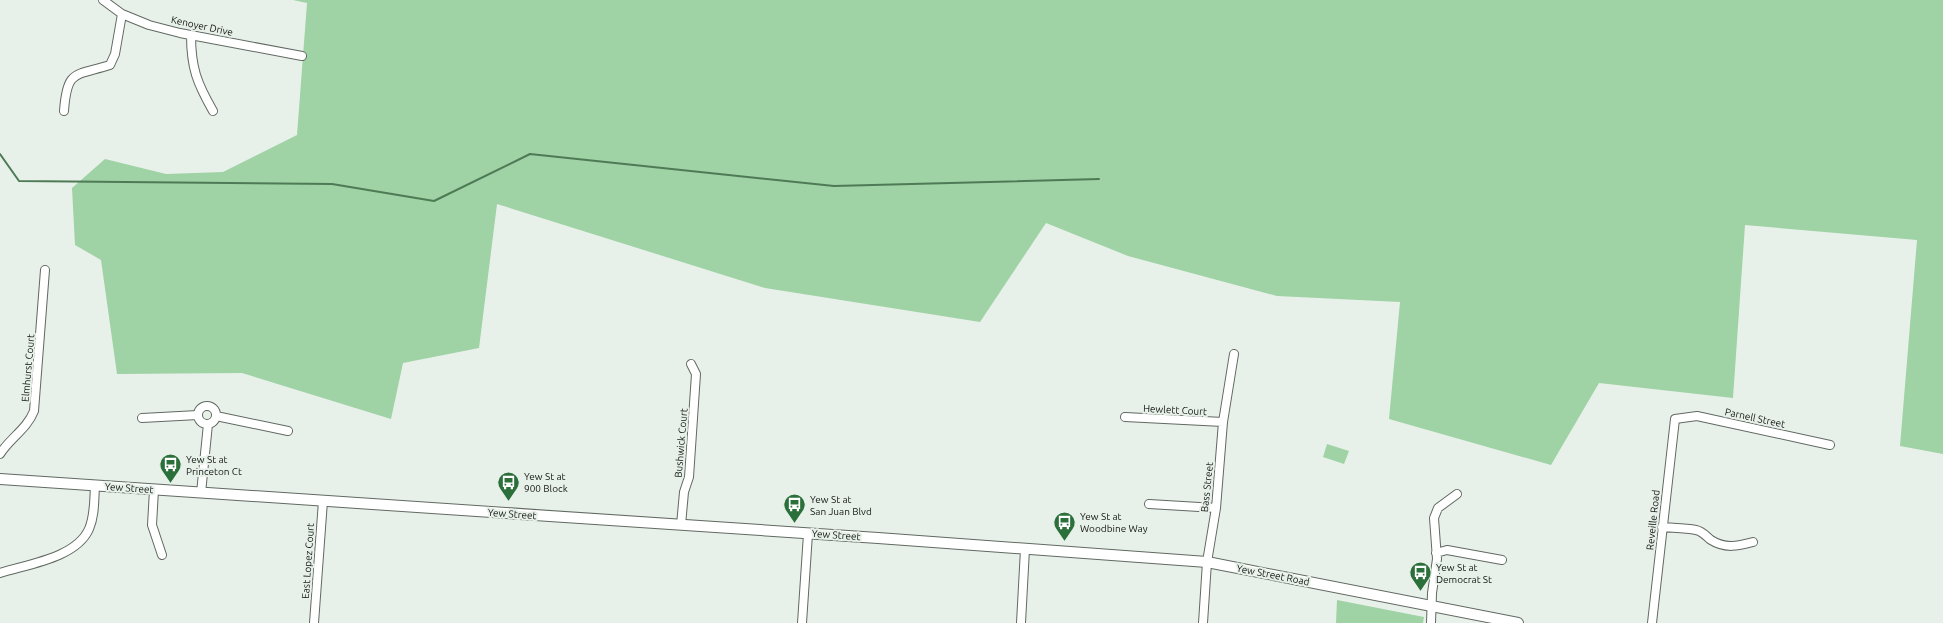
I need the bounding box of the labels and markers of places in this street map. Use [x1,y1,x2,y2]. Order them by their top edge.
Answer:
bus stop icon: Yew St at Princeton Ct [158,452,184,485]
place label: Yew St at Princeton Ct [186,454,242,477]
bus stop icon: Yew St at 900 Block [496,469,522,502]
place label: Yew St at 900 Block [524,471,568,494]
bus stop icon: Yew St at San Juan Blvd [781,492,807,525]
place label: Yew St at San Juan Blvd [810,494,872,517]
bus stop icon: Yew St at Woodbine Way [1051,509,1077,542]
place label: Yew St at Woodbine Way [1080,511,1148,534]
bus stop icon: Yew St at Democrat St [1407,560,1433,593]
place label: Yew St at Democrat St [1436,562,1492,585]

